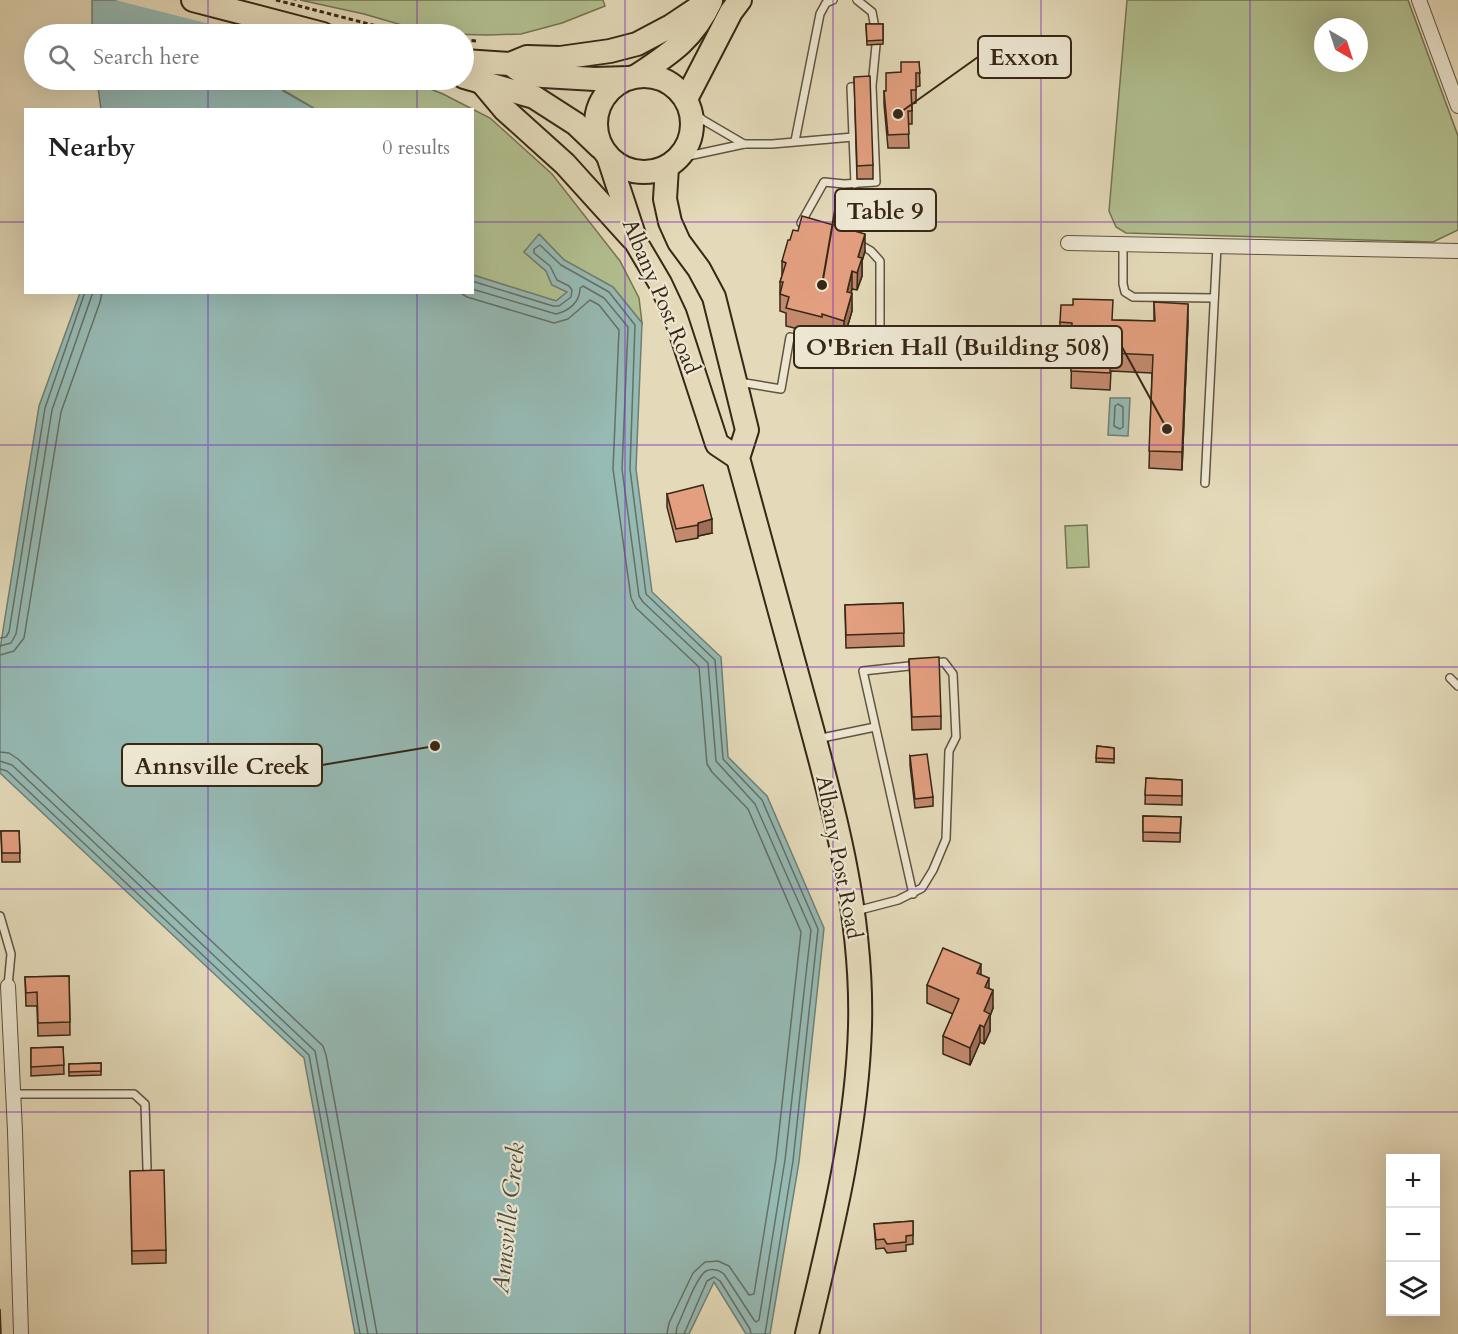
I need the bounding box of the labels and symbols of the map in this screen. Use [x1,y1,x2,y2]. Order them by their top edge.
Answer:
north arrow [1314,18,1368,72]
callout: Exxon [978,36,1071,78]
text: Exxon [989,41,1059,74]
callout: Table 9 [835,189,936,231]
text: Table 9 [846,195,924,228]
street label: Albany Post Road [615,214,707,379]
callout: O'Brien Hall (Building 508) [794,326,1122,368]
text: O'Brien Hall (Building 508) [806,331,1110,364]
callout: Annsville Creek [122,744,322,786]
text: Annsville Creek [134,750,310,783]
street label: Albany Post Road [808,773,870,942]
water label: Annsville Creek [484,1141,533,1296]

